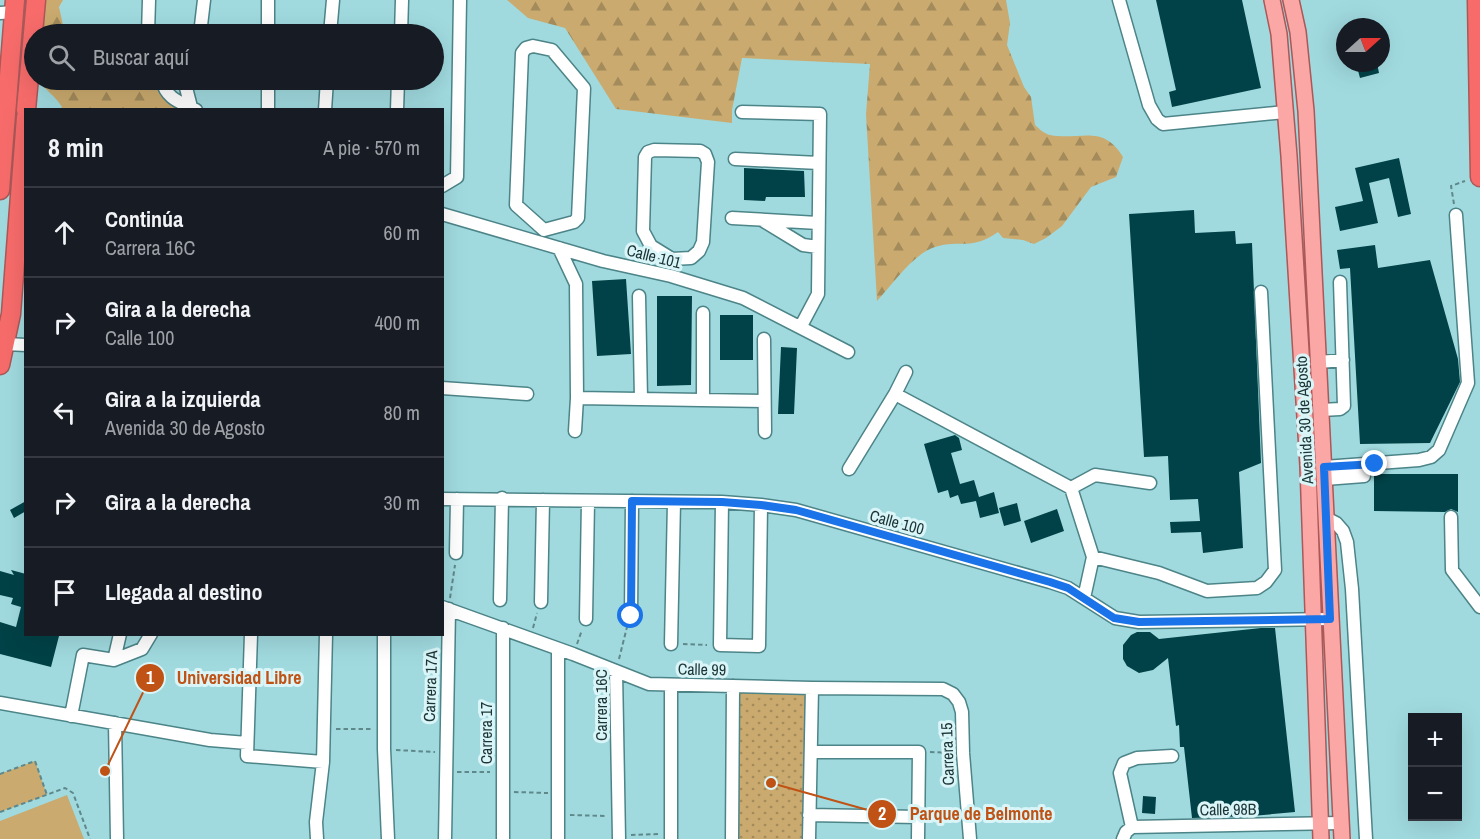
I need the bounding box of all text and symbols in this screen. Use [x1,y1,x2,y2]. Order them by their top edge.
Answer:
north arrow [1336,18,1390,72]
search box [24,24,444,90]
icon: search [45,41,78,74]
text: Buscar aquí [93,42,189,72]
text: 8 min [48,130,104,165]
text: A pie · 570 m [323,134,420,161]
text: Continúa [105,204,183,234]
icon: ahead [48,216,81,249]
text: 60 m [384,219,420,246]
text: Carrera 16C [105,234,195,261]
street label: Calle 101 [624,239,684,274]
text: Gira a la derecha [105,294,250,324]
icon: right [48,306,81,339]
text: 400 m [374,309,420,336]
text: Calle 100 [105,324,174,351]
street label: Avenida 30 de Agosto [1290,355,1318,486]
text: Gira a la izquierda [105,384,260,414]
icon: left [48,396,81,429]
text: 80 m [384,399,420,426]
text: Avenida 30 de Agosto [105,414,265,441]
route end [1361,450,1387,476]
icon: right [48,486,81,519]
text: Gira a la derecha [105,487,250,517]
text: 30 m [384,489,420,516]
street label: Calle 100 [867,504,927,540]
icon: arrive [48,576,81,609]
text: Llegada al destino [105,577,262,607]
route start [617,602,643,628]
street label: Carrera 17A [418,650,442,722]
street label: Calle 99 [678,658,726,680]
callout: Universidad Libre [135,660,313,696]
text: 1 [146,665,155,690]
text: Universidad Libre [177,665,301,690]
street label: Carrera 16C [590,669,612,741]
street label: Carrera 17 [475,702,497,764]
map controls [1408,713,1462,821]
button: + [1408,713,1462,767]
street label: Carrera 15 [935,722,959,786]
button: − [1408,767,1462,821]
callout: Parque de Belmonte [867,796,1064,832]
street label: Calle 98B [1199,798,1257,820]
text: 2 [878,801,886,826]
text: Parque de Belmonte [910,801,1052,826]

